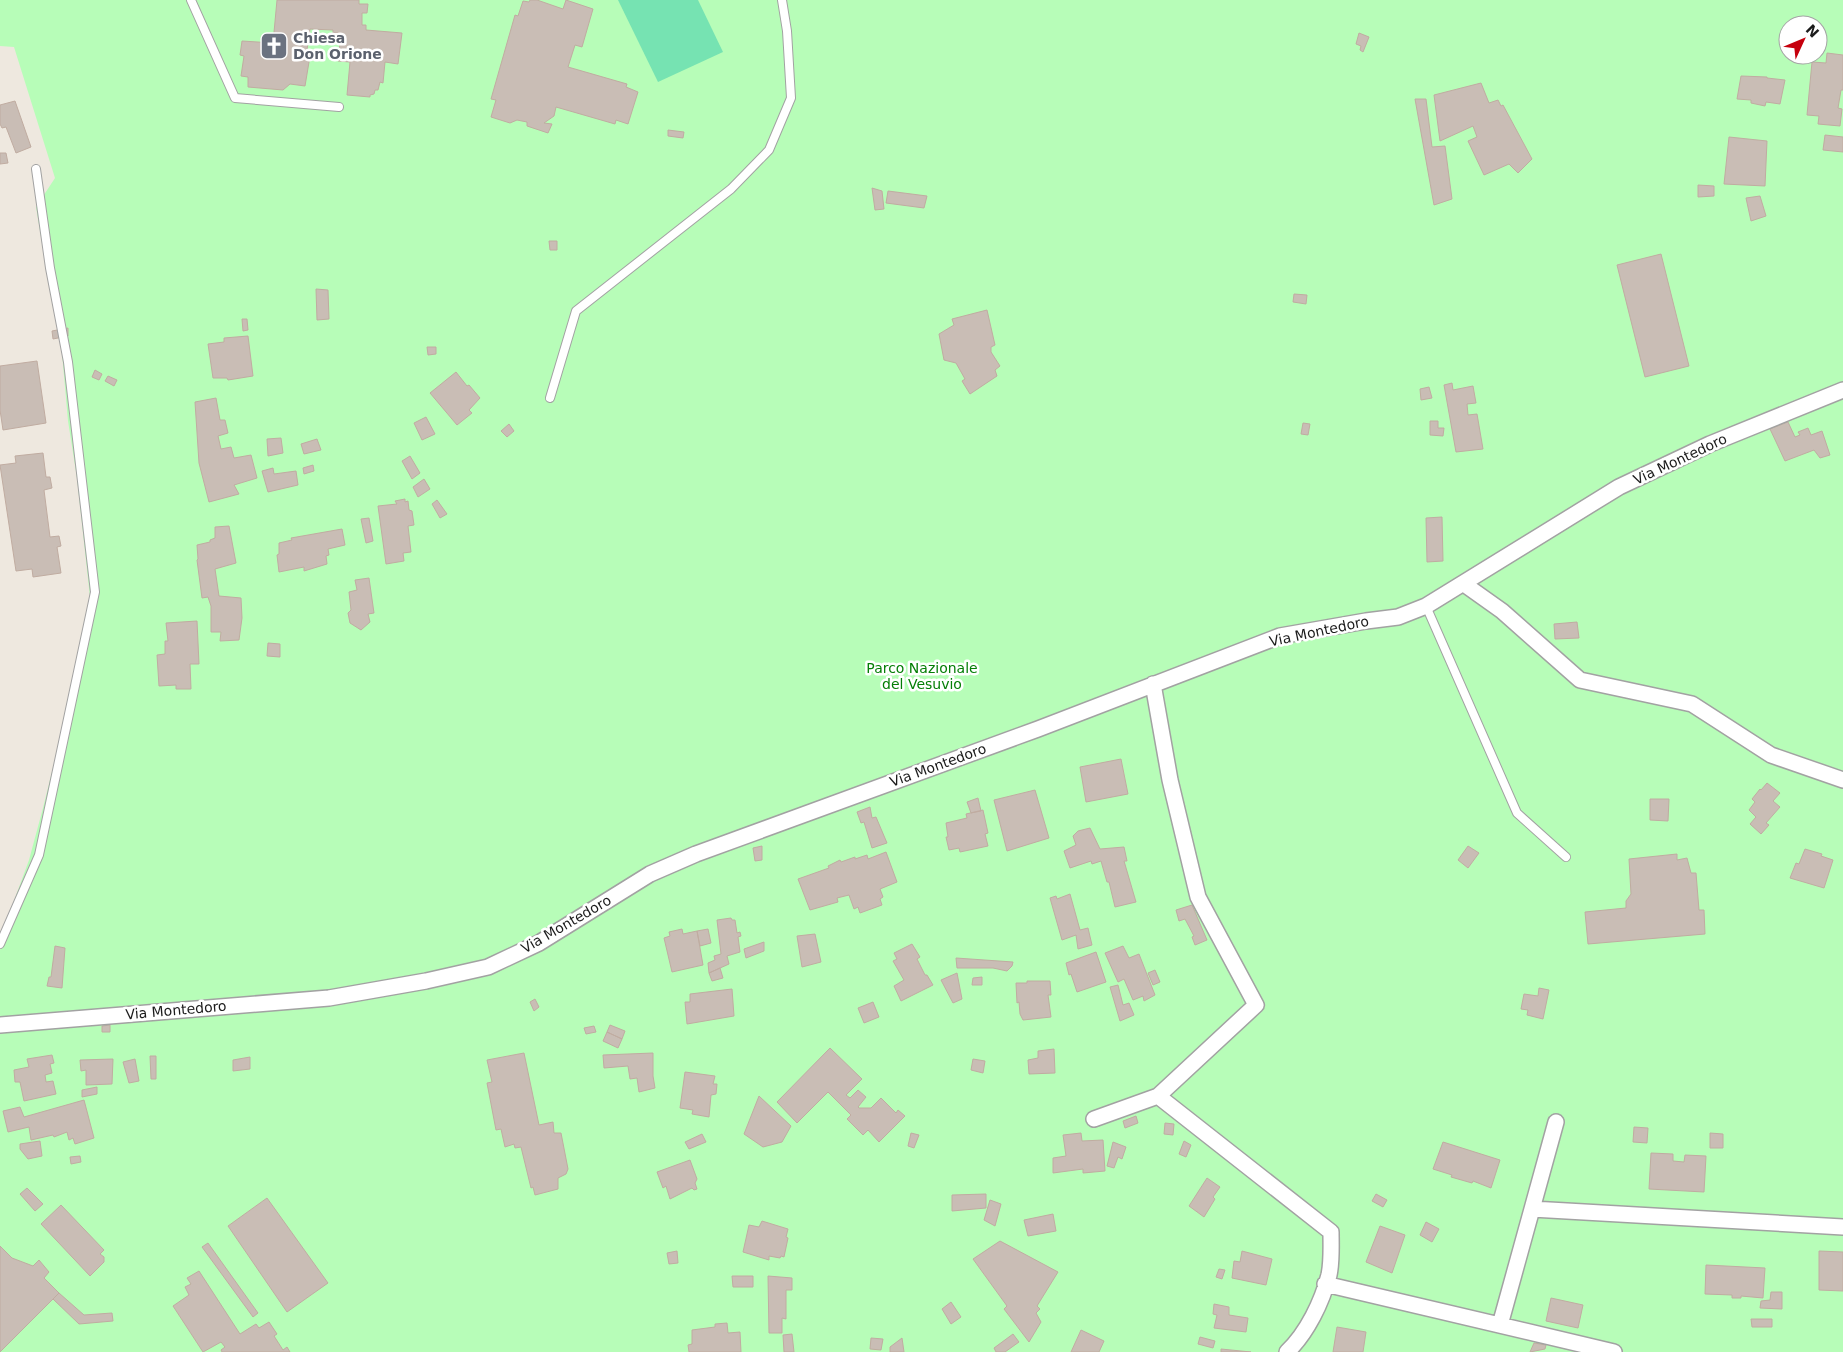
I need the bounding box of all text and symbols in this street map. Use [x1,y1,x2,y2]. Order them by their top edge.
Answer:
north arrow [1778,15,1828,65]
text: N [1803,21,1822,41]
place label: Chiesa Don Orione [293,30,382,62]
church icon: Chiesa Don Orione [259,31,289,61]
street label: Via Montedoro [1631,430,1729,488]
street label: Via Montedoro [1268,613,1370,649]
park label: Parco Nazionale del Vesuvio [866,660,978,692]
street label: Via Montedoro [888,740,988,790]
street label: Via Montedoro [518,892,614,956]
street label: Via Montedoro [125,998,227,1022]

